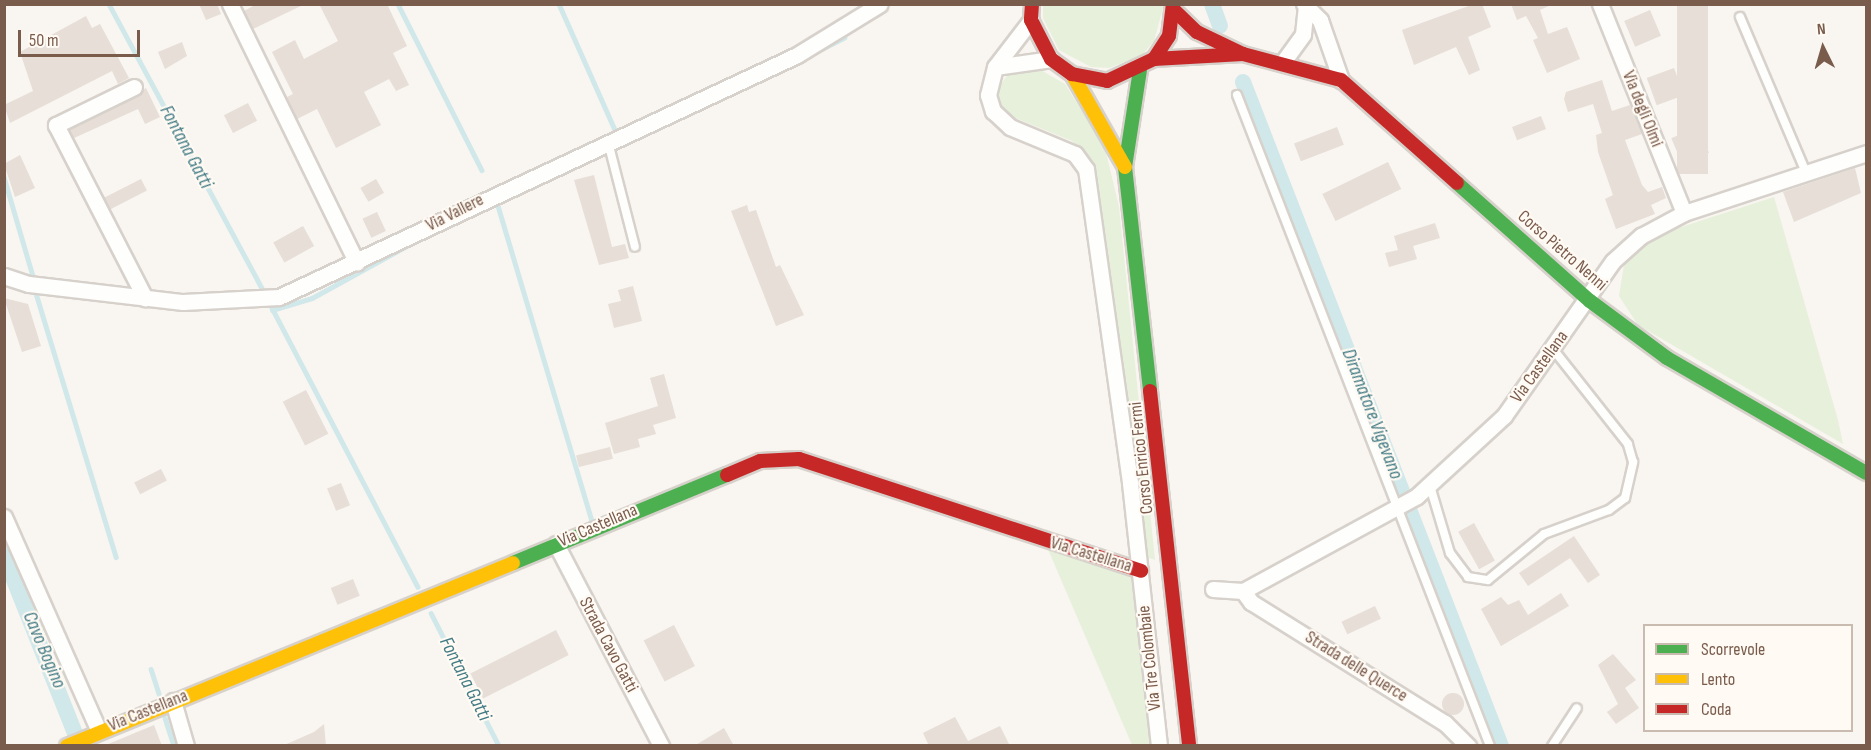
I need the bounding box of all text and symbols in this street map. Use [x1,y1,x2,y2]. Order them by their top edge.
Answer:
scale bar [21,18,142,56]
north arrow [1793,18,1853,78]
text: N [1816,20,1826,39]
text: 50 m [29,30,59,51]
street label: Via degli Olmi [1617,68,1667,150]
water label: Fontana Gatti [154,101,218,193]
street label: Via Vallere [423,189,487,237]
street label: Corso Pietro Nenni [1513,206,1611,296]
street label: Via Castellana [1507,327,1573,407]
water label: Diramatore Vigevano [1336,345,1408,483]
street label: Corso Enrico Fermi [1125,401,1159,515]
street label: Via Castellana [555,500,641,552]
street label: Via Castellana [1048,532,1134,578]
street label: Strada Cavo Gatti [574,594,642,696]
street label: Via Tre Colombaie [1134,604,1166,712]
water label: Cavo Bogino [17,608,71,692]
legend [1643,624,1853,732]
street label: Strada delle Querce [1301,627,1411,707]
water label: Fontana Gatti [434,633,496,725]
text: Scorrevole [1701,639,1765,660]
text: Lento [1701,669,1735,690]
street label: Via Castellana [105,685,191,737]
text: Coda [1701,699,1731,720]

